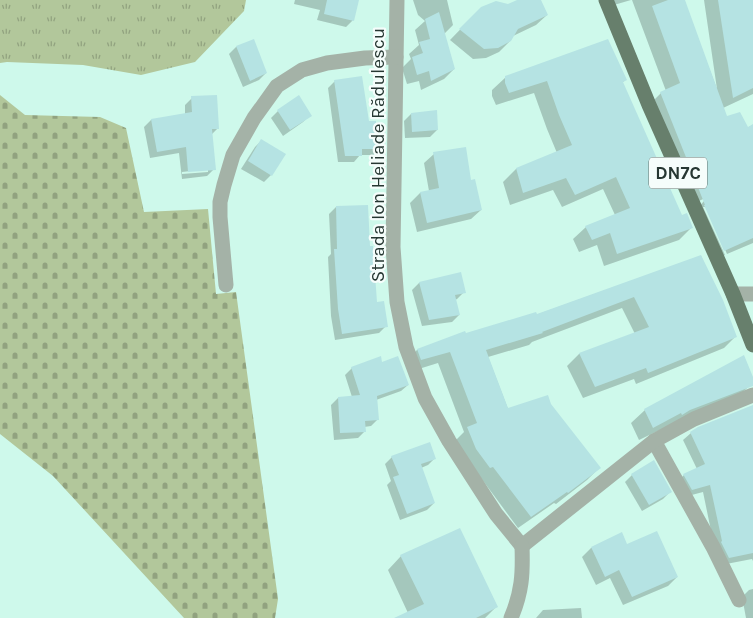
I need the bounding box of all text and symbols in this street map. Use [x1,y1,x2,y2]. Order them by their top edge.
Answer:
street label: Strada Ion Heliade Rădulescu [367,28,389,282]
road number: DN7C [649,158,707,188]

